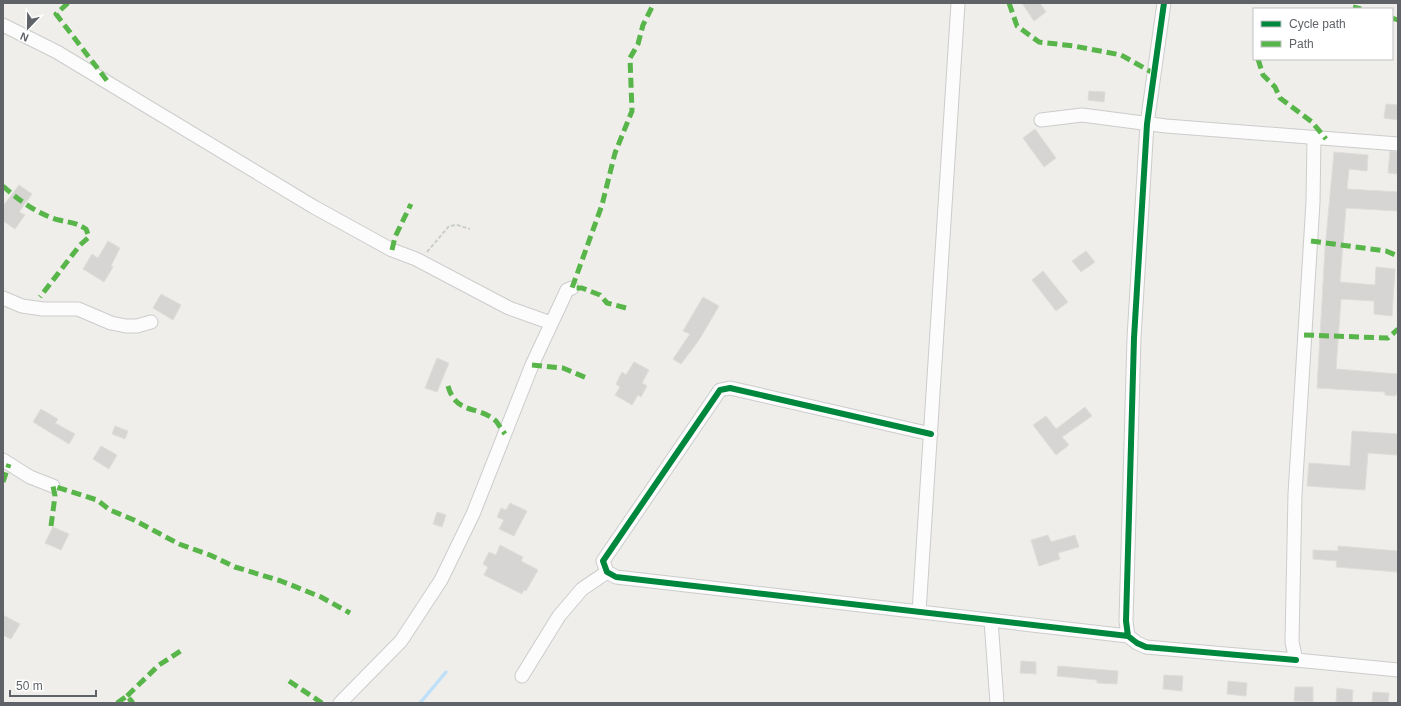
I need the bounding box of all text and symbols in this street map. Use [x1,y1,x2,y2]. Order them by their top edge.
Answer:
north arrow [8,8,48,48]
legend [1253,8,1393,60]
text: Cycle path [1289,17,1346,31]
text: N [18,30,30,44]
text: Path [1289,37,1314,51]
scale bar [10,672,96,698]
text: 50 m [16,679,43,693]

